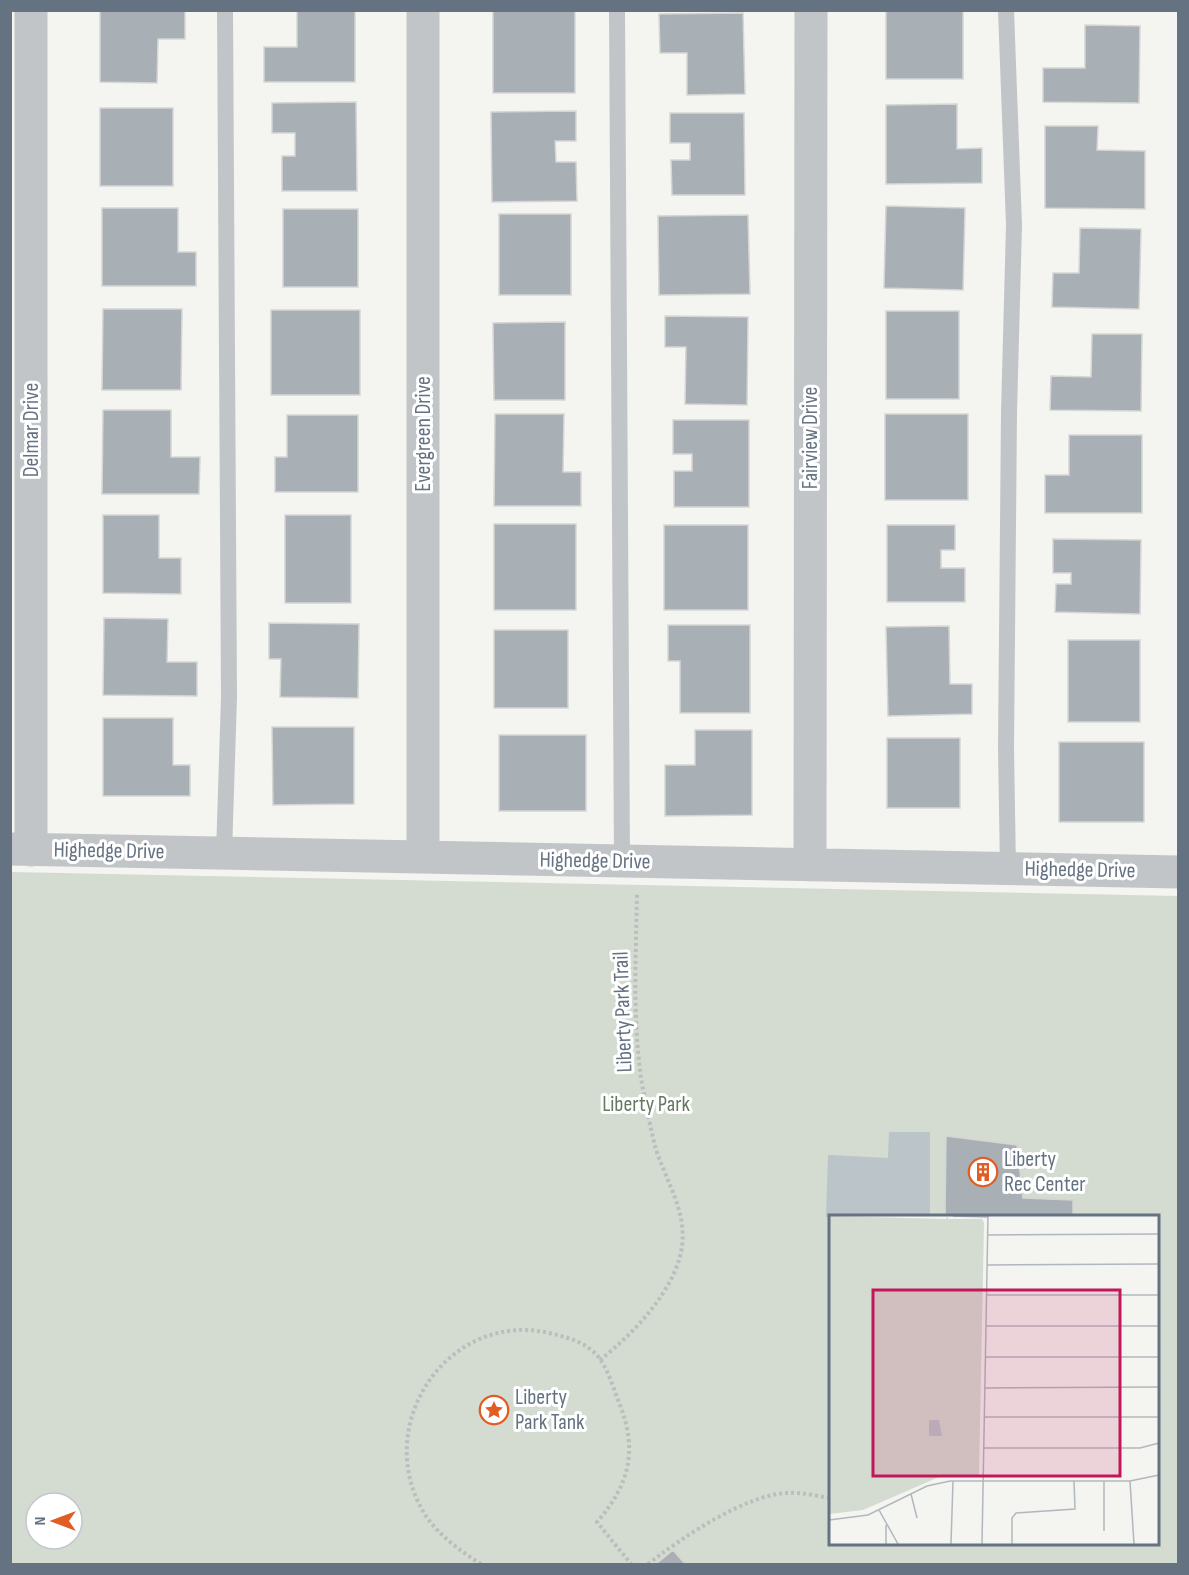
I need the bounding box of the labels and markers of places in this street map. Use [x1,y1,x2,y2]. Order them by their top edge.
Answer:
place label: Liberty Rec Center [1004,1146,1086,1198]
building icon: Liberty Rec Center [967,1156,999,1188]
place label: Liberty Park Tank [515,1384,585,1436]
place icon: Liberty Park Tank [478,1394,510,1426]

